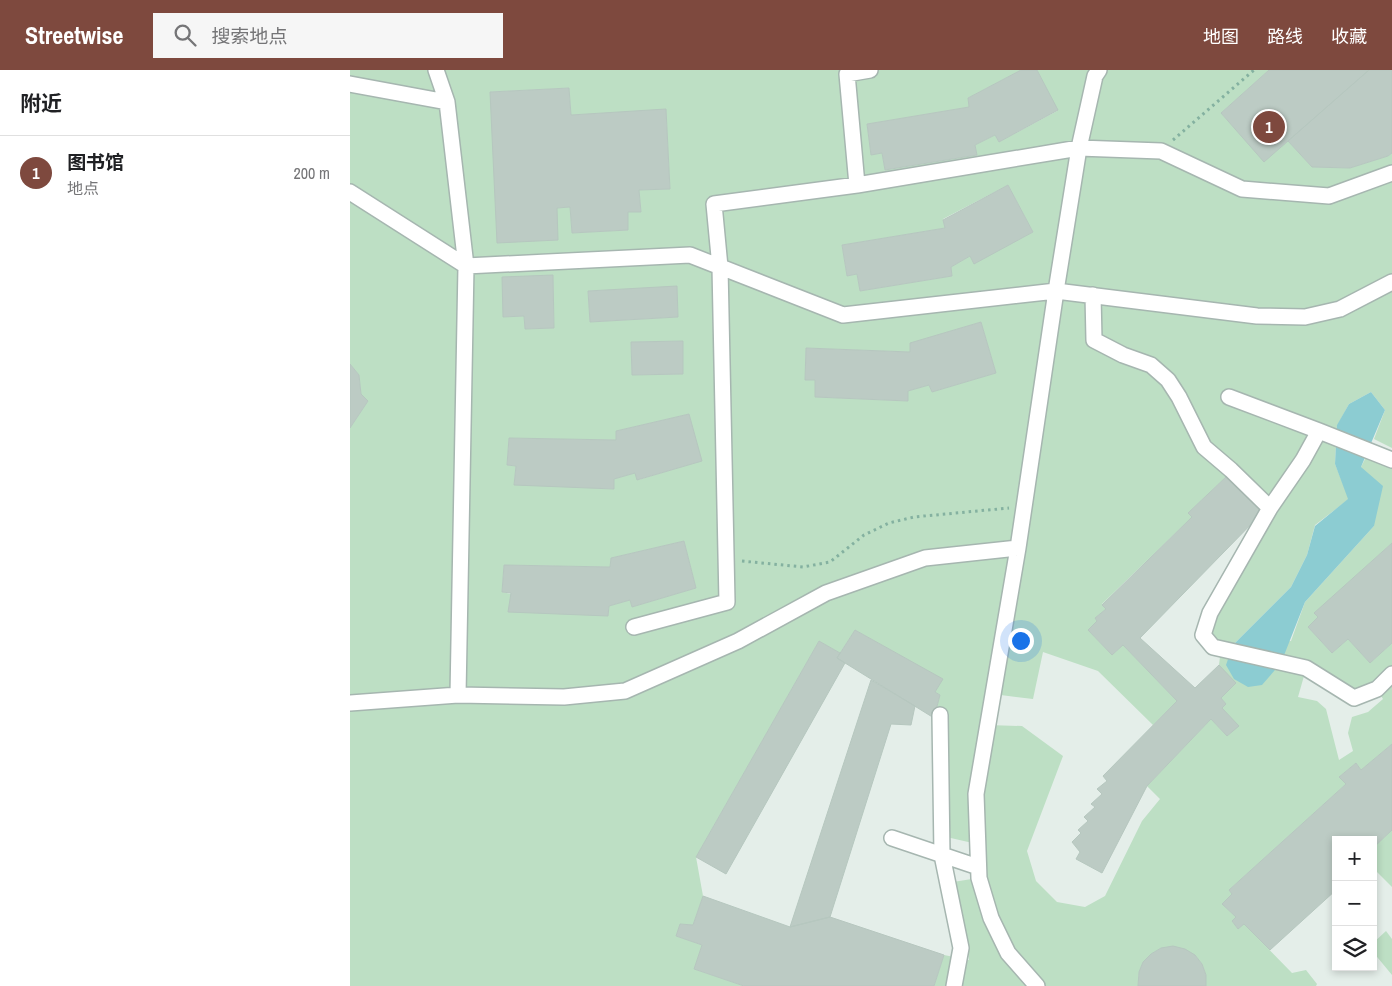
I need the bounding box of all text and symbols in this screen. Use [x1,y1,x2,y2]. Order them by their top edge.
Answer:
search box [153,13,503,58]
text: Streetwise [25,19,123,51]
icon: search [171,21,199,49]
text: 搜索地点 [211,23,287,49]
text: 地图 [1203,24,1239,49]
text: 路线 [1267,24,1303,49]
text: 收藏 [1331,24,1367,49]
text: 附近 [20,89,62,118]
pin: 1 [1253,108,1285,146]
text: 图书馆 [67,149,124,175]
text: 1 [32,162,40,184]
text: 200 m [294,162,330,184]
text: 地点 [67,177,99,199]
your location [1008,628,1034,654]
map controls [1332,836,1377,971]
button: + [1332,836,1377,881]
button: − [1332,881,1377,926]
button: layers [1332,926,1377,971]

